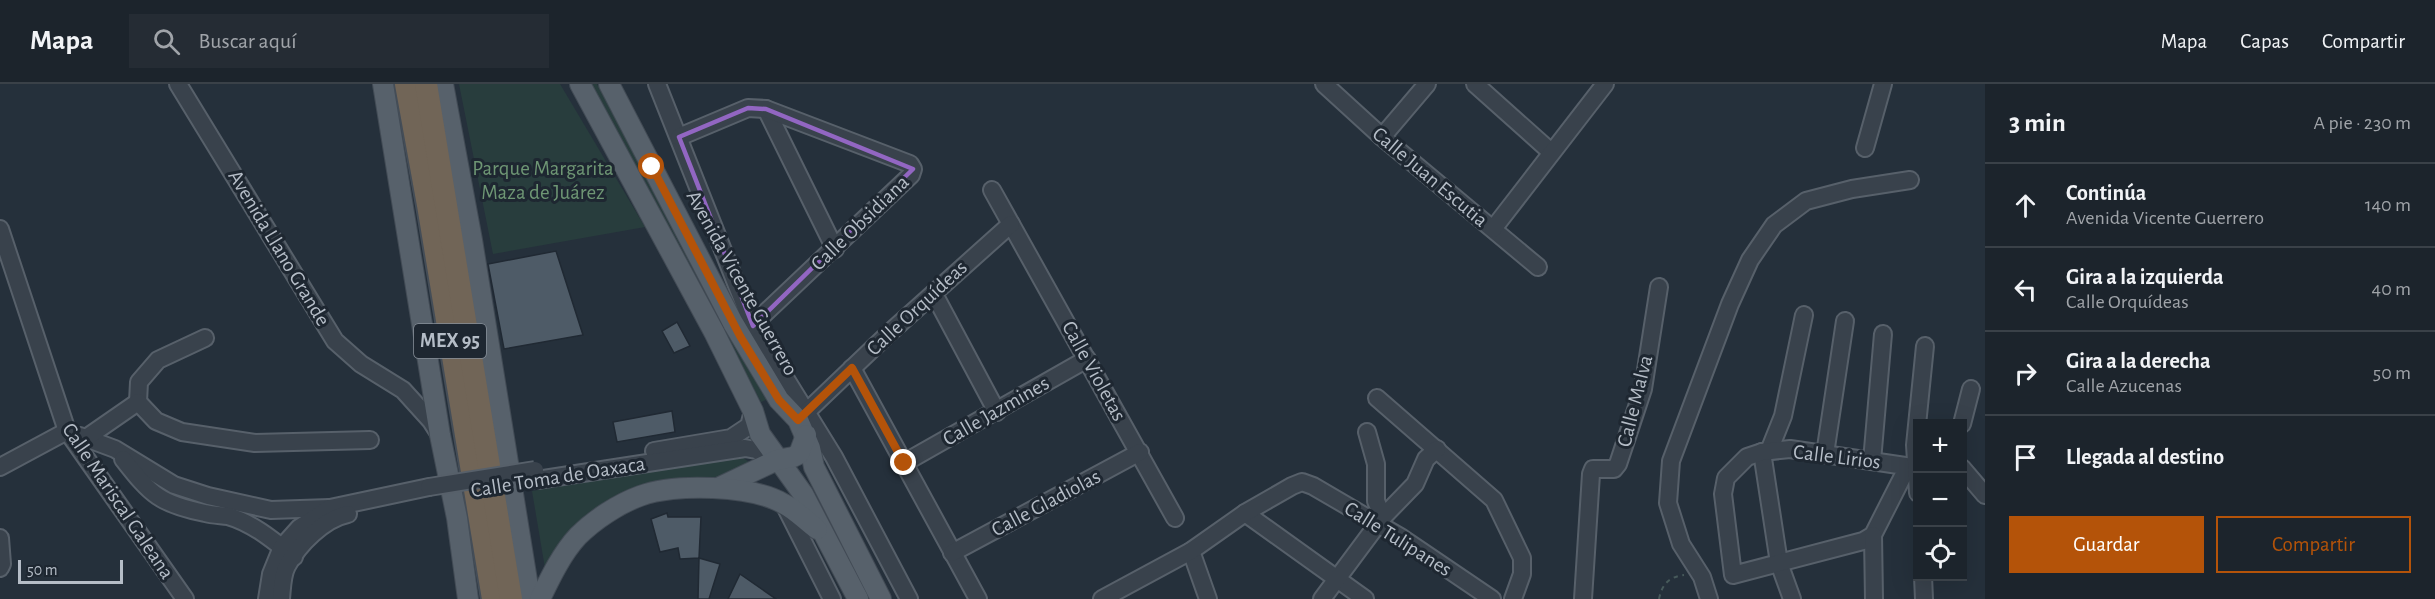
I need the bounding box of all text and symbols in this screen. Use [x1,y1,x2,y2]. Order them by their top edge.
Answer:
search box [129,14,549,68]
icon: search [150,25,183,58]
text: Mapa [30,27,93,55]
text: Buscar aquí [198,30,297,52]
text: Mapa [2161,31,2207,52]
text: Capas [2240,31,2289,52]
text: Compartir [2322,31,2405,52]
text: 3 min [2009,110,2066,136]
text: A pie · 230 m [2314,113,2411,133]
street label: Calle Juan Escutia [1368,123,1492,231]
route start [638,153,664,179]
park label: Parque Margarita Maza de Juárez [472,158,614,203]
street label: Avenida Llano Grande [224,166,334,330]
street label: Calle Obsidiana [807,171,913,275]
text: Continúa [2066,182,2146,204]
street label: Avenida Vicente Guerrero [682,187,802,379]
icon: ahead [2009,189,2042,222]
text: 140 m [2365,195,2411,215]
text: Avenida Vicente Guerrero [2066,208,2264,228]
street label: Calle Orquídeas [863,256,971,360]
text: Gira a la izquierda [2066,266,2224,288]
icon: left [2009,273,2042,306]
text: 40 m [2372,279,2411,299]
text: Calle Orquídeas [2066,292,2189,312]
street label: Calle Violetas [1058,318,1130,424]
road number: MEX 95 [414,324,486,358]
text: Gira a la derecha [2066,350,2211,372]
street label: Calle Malva [1613,353,1657,449]
icon: right [2009,357,2042,390]
text: 50 m [2373,363,2411,383]
street label: Calle Jazmines [939,372,1053,450]
text: Calle Azucenas [2066,376,2182,396]
street label: Calle Mariscal Galeana [58,419,178,583]
map controls [1913,419,1967,581]
button: + [1913,419,1967,473]
street label: Calle Lirios [1792,441,1882,473]
icon: arrive [2009,441,2042,474]
text: Llegada al destino [2066,446,2224,468]
route end [890,449,916,475]
street label: Calle Toma de Oaxaca [469,453,647,501]
street label: Calle Gladiolas [988,465,1104,541]
button: − [1913,473,1967,527]
street label: Calle Tulipanes [1341,498,1455,580]
button: Guardar [2009,516,2204,573]
button: Compartir [2216,516,2411,573]
button: locate [1913,527,1967,581]
scale bar [18,557,123,584]
text: 50 m [27,562,58,578]

